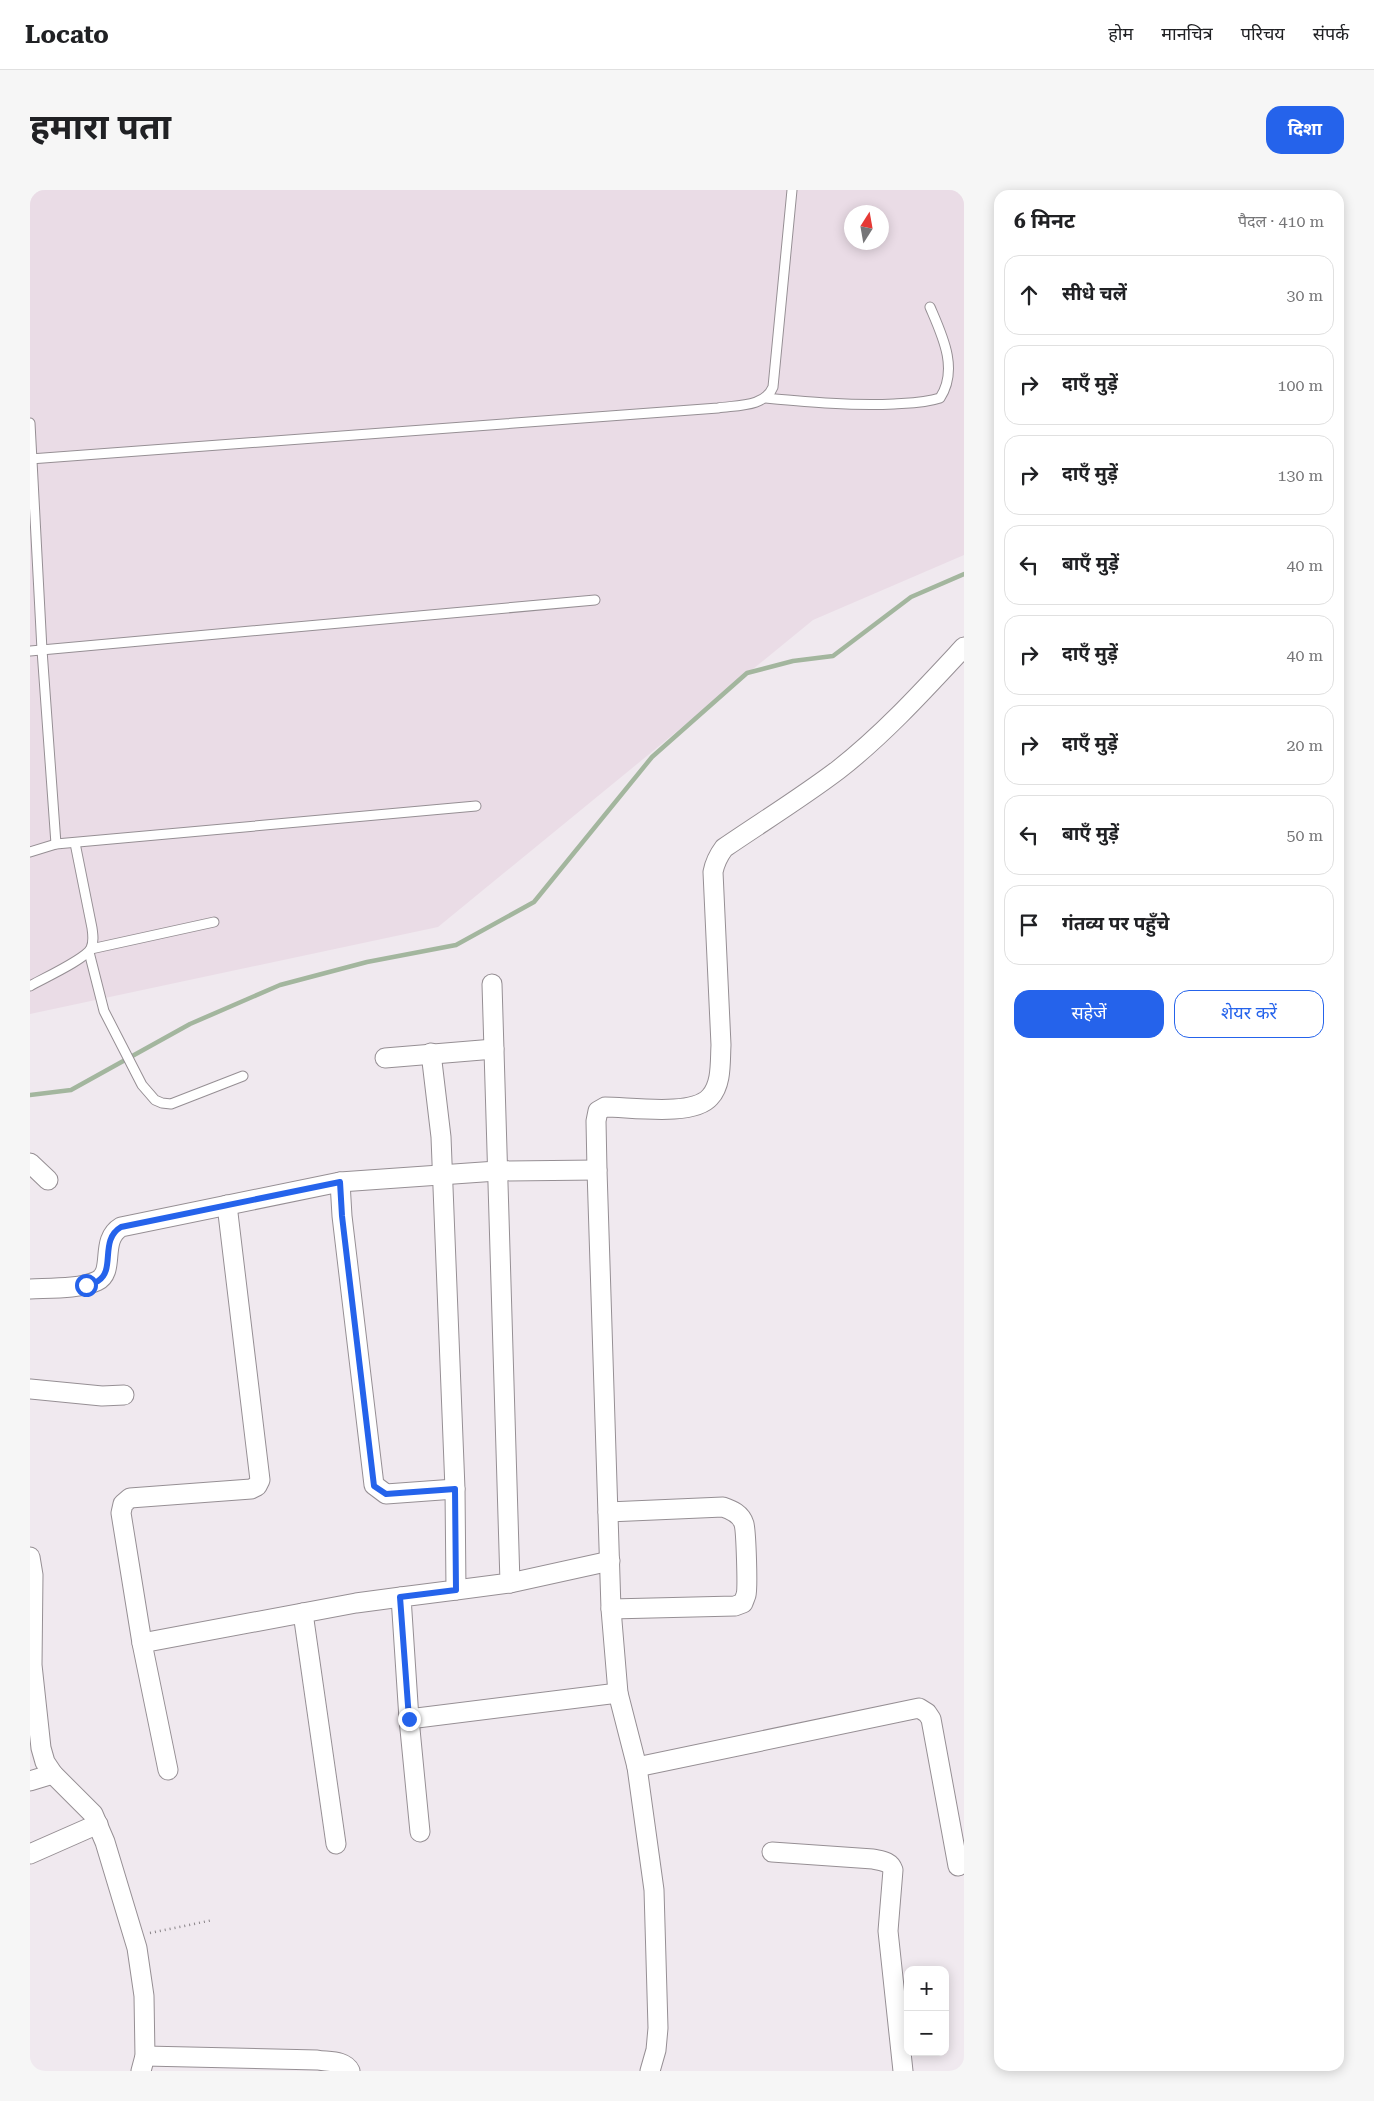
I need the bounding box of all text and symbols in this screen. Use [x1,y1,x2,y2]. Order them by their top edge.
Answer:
text: Locato [25,21,109,49]
text: होम [1108,23,1133,44]
text: मानचित्र [1161,23,1213,44]
text: परिचय [1241,23,1285,44]
text: संपर्क [1313,23,1349,44]
button: दिशा [1266,106,1344,154]
text: हमारा पता [30,107,171,148]
north arrow [844,205,889,250]
text: 6 मिनट [1014,209,1075,233]
text: पैदल · 410 m [1238,212,1324,231]
icon: ahead [1015,281,1043,309]
text: सीधे चलें [1062,282,1127,305]
text: 30 m [1286,286,1323,305]
icon: right [1015,371,1043,399]
text: दाएँ मुड़ें [1062,372,1118,395]
text: 100 m [1277,376,1323,395]
icon: right [1015,461,1043,489]
text: दाएँ मुड़ें [1062,462,1118,485]
text: 130 m [1277,466,1323,485]
icon: left [1015,551,1043,579]
text: बाएँ मुड़ें [1062,552,1119,575]
text: 40 m [1286,556,1323,575]
icon: right [1015,641,1043,669]
text: दाएँ मुड़ें [1062,642,1118,665]
text: 40 m [1286,646,1323,665]
icon: right [1015,731,1043,759]
text: दाएँ मुड़ें [1062,732,1118,755]
text: 20 m [1286,736,1323,755]
icon: left [1015,821,1043,849]
text: बाएँ मुड़ें [1062,822,1119,845]
text: 50 m [1286,826,1323,845]
icon: arrive [1015,911,1043,939]
text: गंतव्य पर पहुँचे [1062,912,1169,935]
button: सहेजें [1014,990,1164,1038]
button: शेयर करें [1174,990,1324,1038]
route start [75,1274,98,1297]
route end [398,1708,421,1731]
map controls [904,1966,949,2056]
button: + [904,1966,949,2011]
button: − [904,2011,949,2056]

